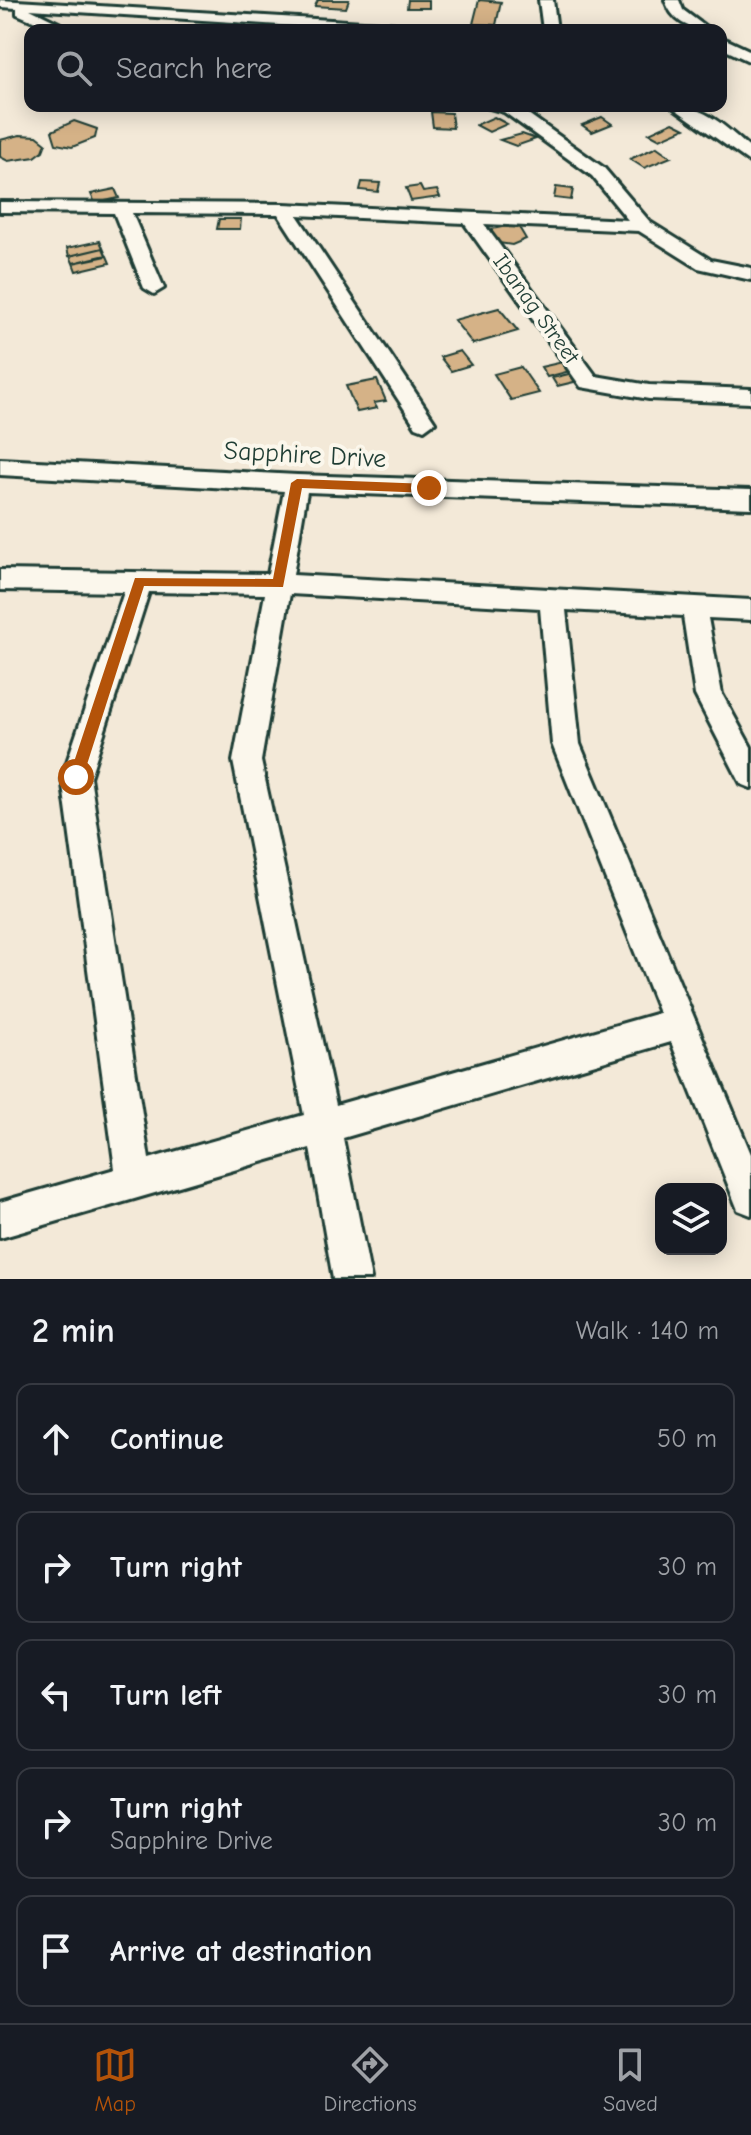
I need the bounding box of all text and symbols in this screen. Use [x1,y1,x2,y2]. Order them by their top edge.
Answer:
search box [24,24,727,112]
icon: search [52,46,96,90]
text: Search here [116,51,272,86]
street label: Ibanag Street [487,249,585,370]
street label: Sapphire Drive [223,436,387,474]
route end [411,470,447,506]
route start [58,759,94,795]
map controls [655,1183,727,1255]
button: layers [655,1183,727,1255]
text: 2 min [32,1311,115,1351]
text: Walk · 140 m [576,1316,719,1346]
icon: ahead [34,1417,78,1461]
text: Continue [110,1422,224,1457]
text: 50 m [657,1424,717,1454]
icon: right [34,1545,78,1589]
text: Turn right [110,1550,242,1585]
text: 30 m [658,1552,717,1582]
icon: left [34,1673,78,1717]
text: Turn left [110,1678,222,1713]
text: 30 m [658,1680,717,1710]
text: Turn right [110,1791,242,1826]
icon: right [34,1801,78,1845]
text: 30 m [658,1808,717,1838]
text: Sapphire Drive [110,1826,273,1856]
icon: arrive [34,1929,78,1973]
text: Arrive at destination [110,1934,372,1969]
tab: Map [93,2043,137,2117]
tab: Directions [324,2043,417,2117]
tab: Saved [603,2043,658,2117]

